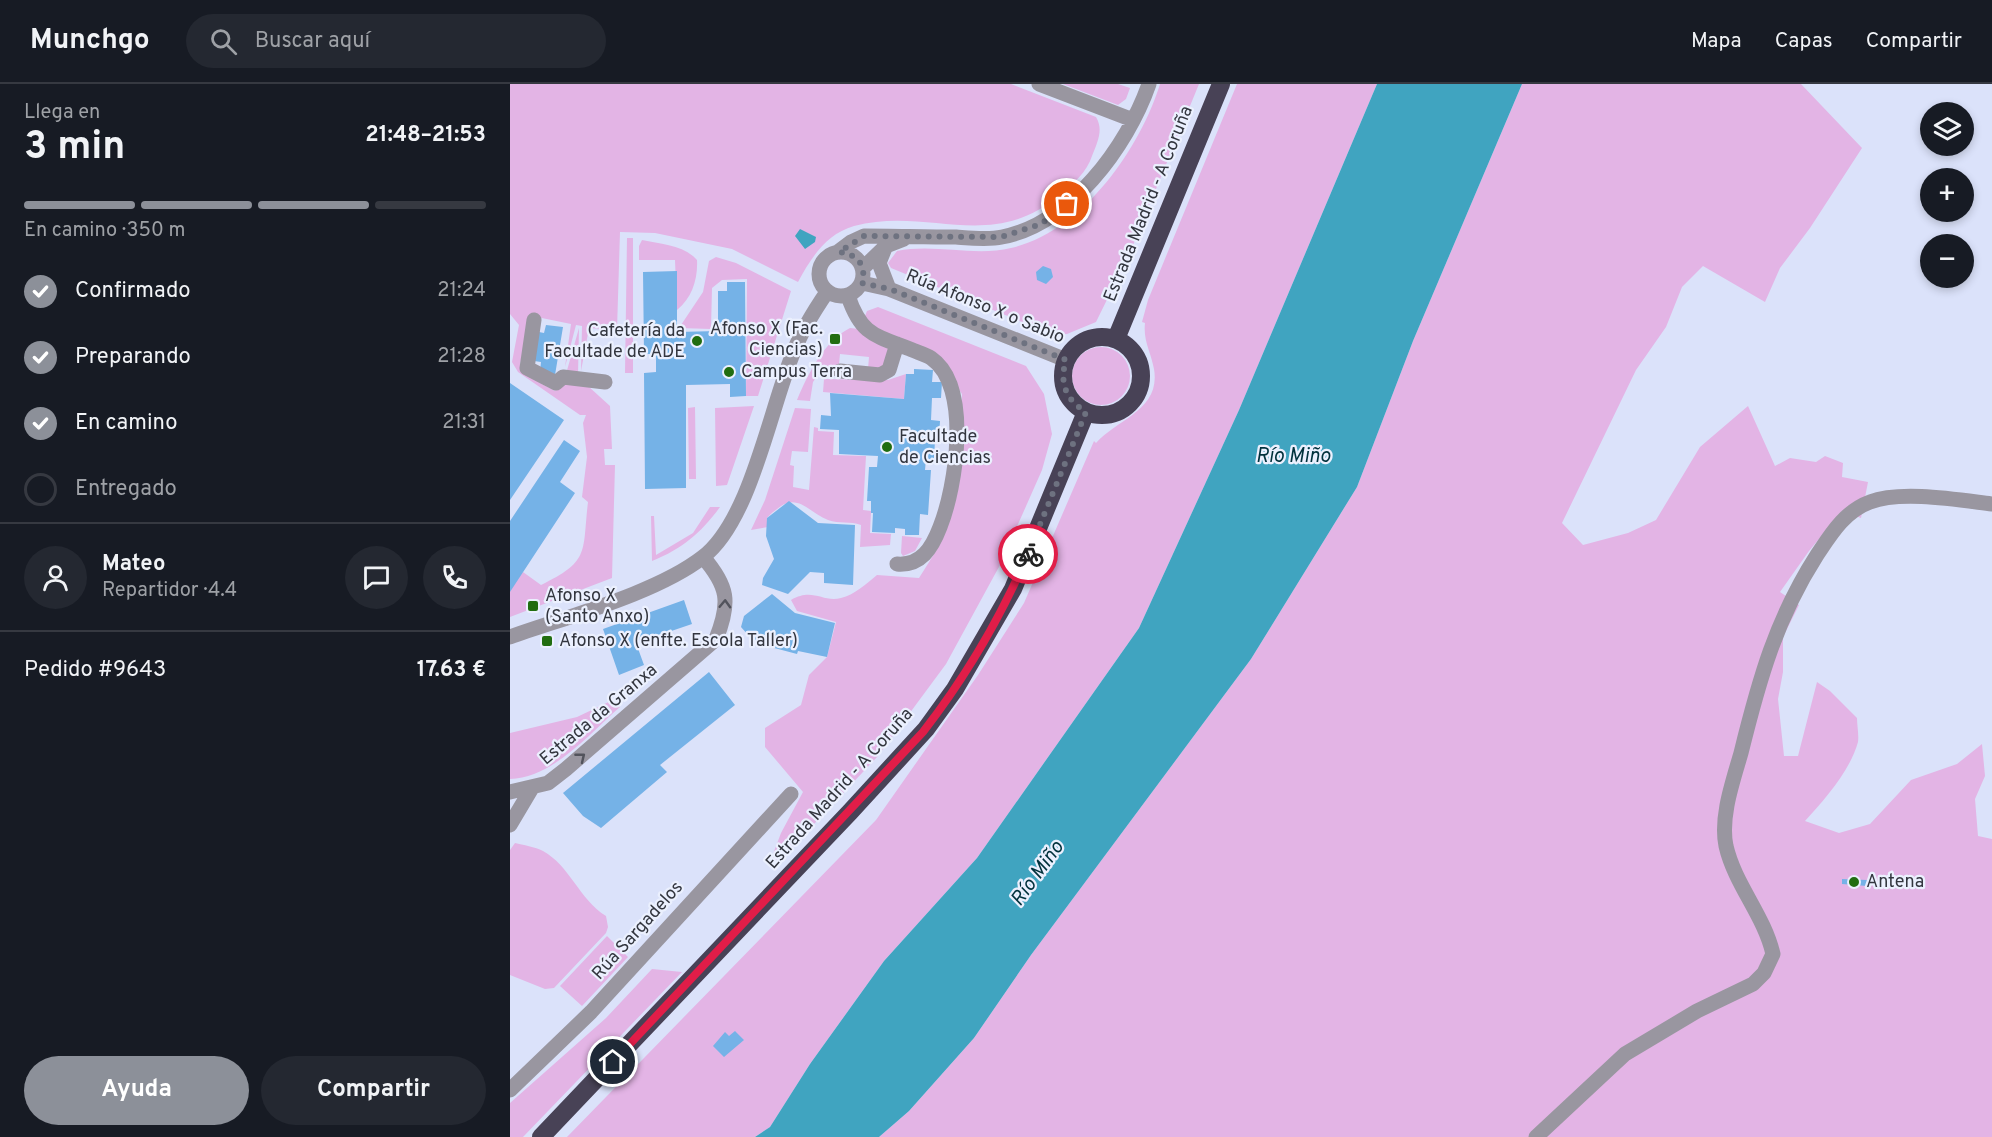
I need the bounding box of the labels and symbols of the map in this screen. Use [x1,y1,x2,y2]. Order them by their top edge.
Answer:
street label: Estrada Madrid - A Coruña [1099,103,1199,305]
pin [1041,178,1092,229]
street label: Rúa Afonso X o Sabio [902,265,1068,349]
place label: Afonso X (Fac. Ciencias) [710,318,823,362]
place label: Cafetería da Facultade de ADE [544,320,685,364]
marker: Afonso X (Fac. Ciencias) [828,332,842,346]
marker: Cafetería da Facultade de ADE [690,334,704,348]
place label: Campus Terra [741,361,852,384]
marker: Campus Terra [722,365,736,379]
place label: Facultade de Ciencias [899,426,991,470]
marker: Facultade de Ciencias [880,440,894,454]
water label: Río Miño [1256,444,1331,470]
courier [998,524,1058,584]
place label: Afonso X (Santo Anxo) [545,585,649,629]
marker: Afonso X (Santo Anxo) [526,599,540,613]
one-way arrow [718,599,731,608]
place label: Afonso X (enfte. Escola Taller) [559,630,798,653]
marker: Afonso X (enfte. Escola Taller) [540,634,554,648]
street label: Estrada da Granxa [536,659,662,771]
street label: Estrada Madrid - A Coruña [761,703,919,875]
one-way arrow [574,754,585,765]
water label: Río Miño [1006,836,1071,912]
place label: Antena [1866,871,1924,894]
marker: Antena [1847,875,1861,889]
street label: Rúa Sargadelos [588,877,688,985]
pin [587,1036,638,1087]

